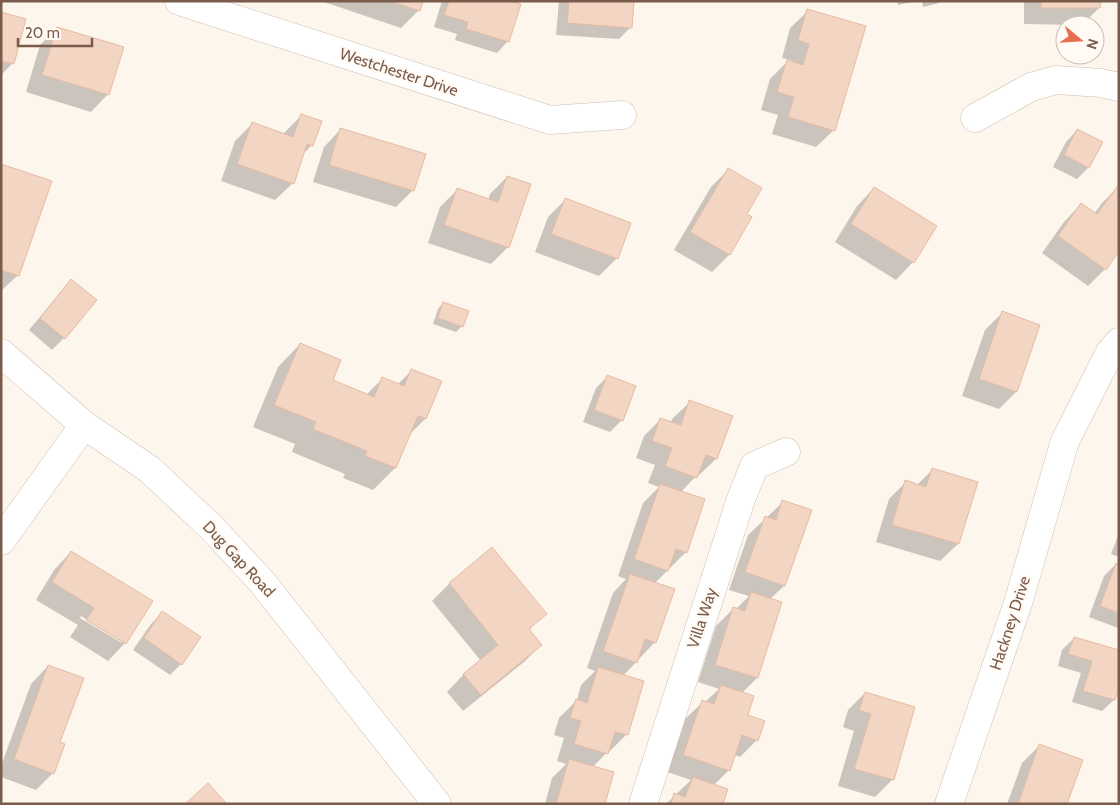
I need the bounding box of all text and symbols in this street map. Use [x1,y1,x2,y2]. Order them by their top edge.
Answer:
scale bar [18,15,91,47]
north arrow [1055,15,1105,65]
text: 20 m [25,24,60,42]
text: N [1082,37,1102,52]
street label: Westchester Drive [337,44,461,100]
street label: Dug Gap Road [199,517,279,601]
street label: Hackney Drive [986,574,1034,672]
street label: Villa Way [683,585,721,651]

